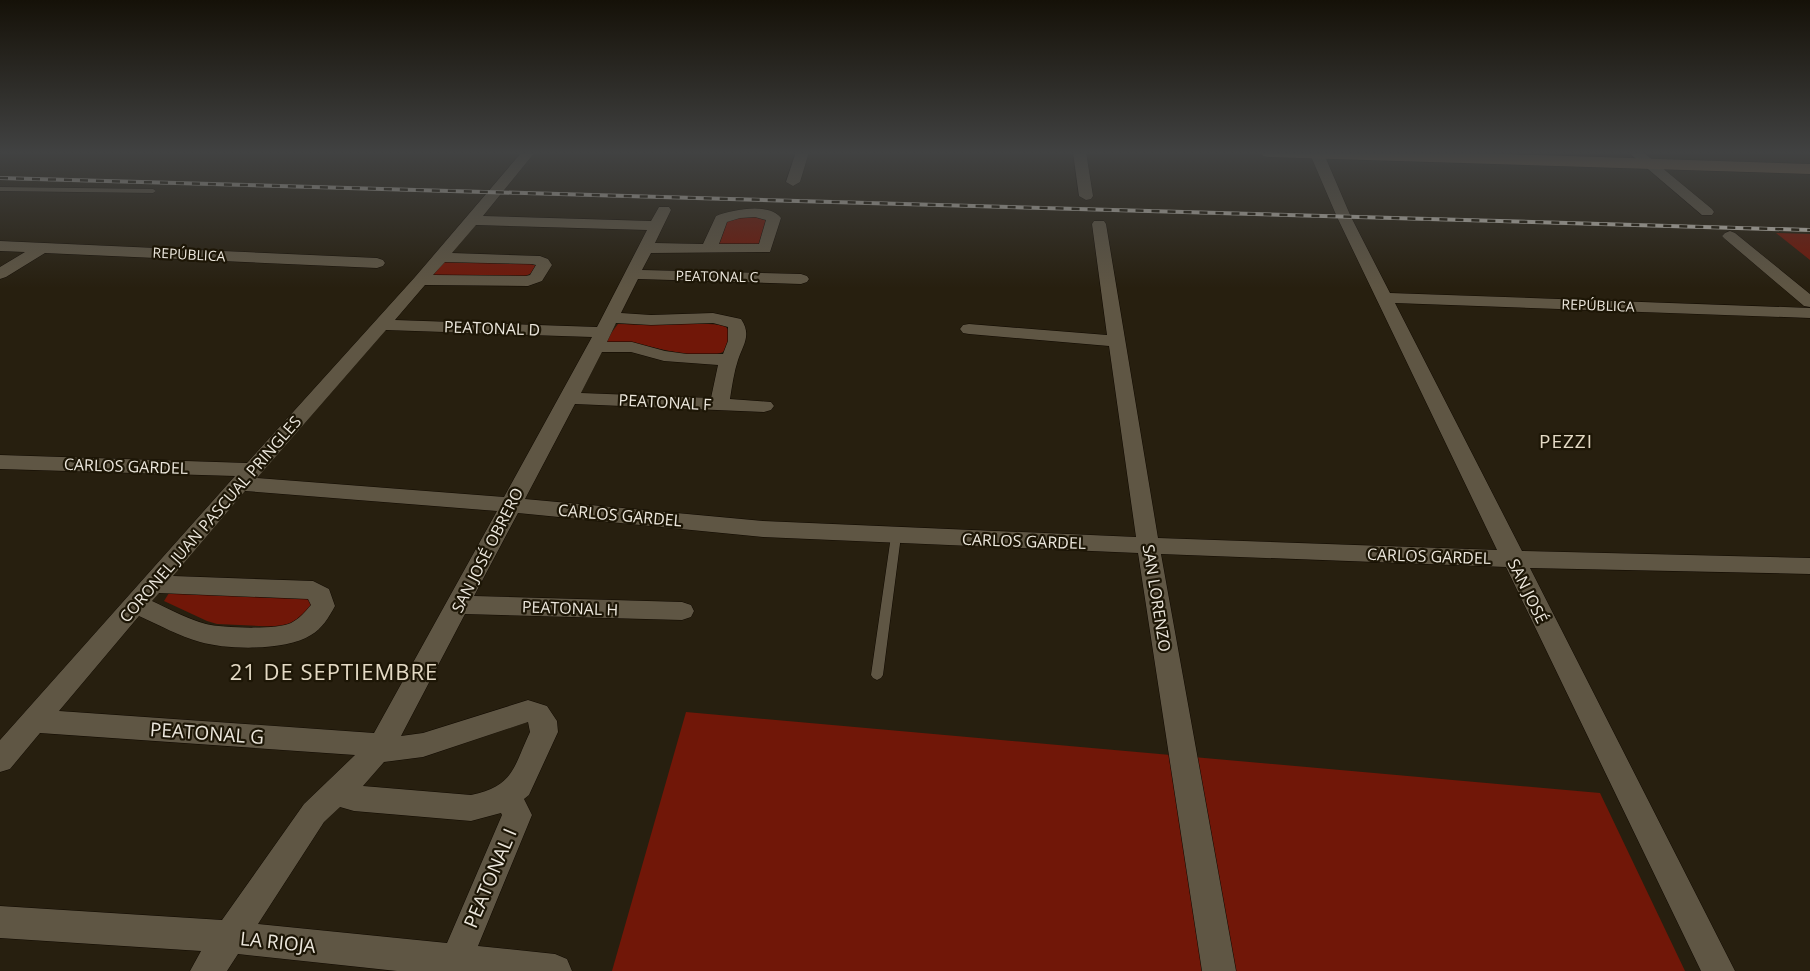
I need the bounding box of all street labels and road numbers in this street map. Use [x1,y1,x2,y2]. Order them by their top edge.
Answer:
street label: REPÚBLICA [152,243,226,265]
street label: PEATONAL C [675,266,759,286]
street label: REPÚBLICA [1561,294,1635,316]
street label: PEATONAL D [444,315,540,341]
street label: PEATONAL F [618,389,712,415]
street label: CORONEL JUAN PASCUAL PRINGLES [114,411,306,627]
street label: CARLOS GARDEL [64,453,188,479]
street label: SAN JOSÉ OBRERO [446,484,528,616]
street label: CARLOS GARDEL [557,499,683,531]
street label: CARLOS GARDEL [962,528,1086,554]
street label: SAN LORENZO [1138,543,1176,653]
street label: CARLOS GARDEL [1367,543,1491,569]
street label: SAN JOSÉ [1503,555,1553,627]
street label: PEATONAL H [521,595,619,621]
street label: PEATONAL G [149,716,265,750]
street label: PEATONAL I [457,824,523,932]
street label: LA RIOJA [239,925,317,959]

